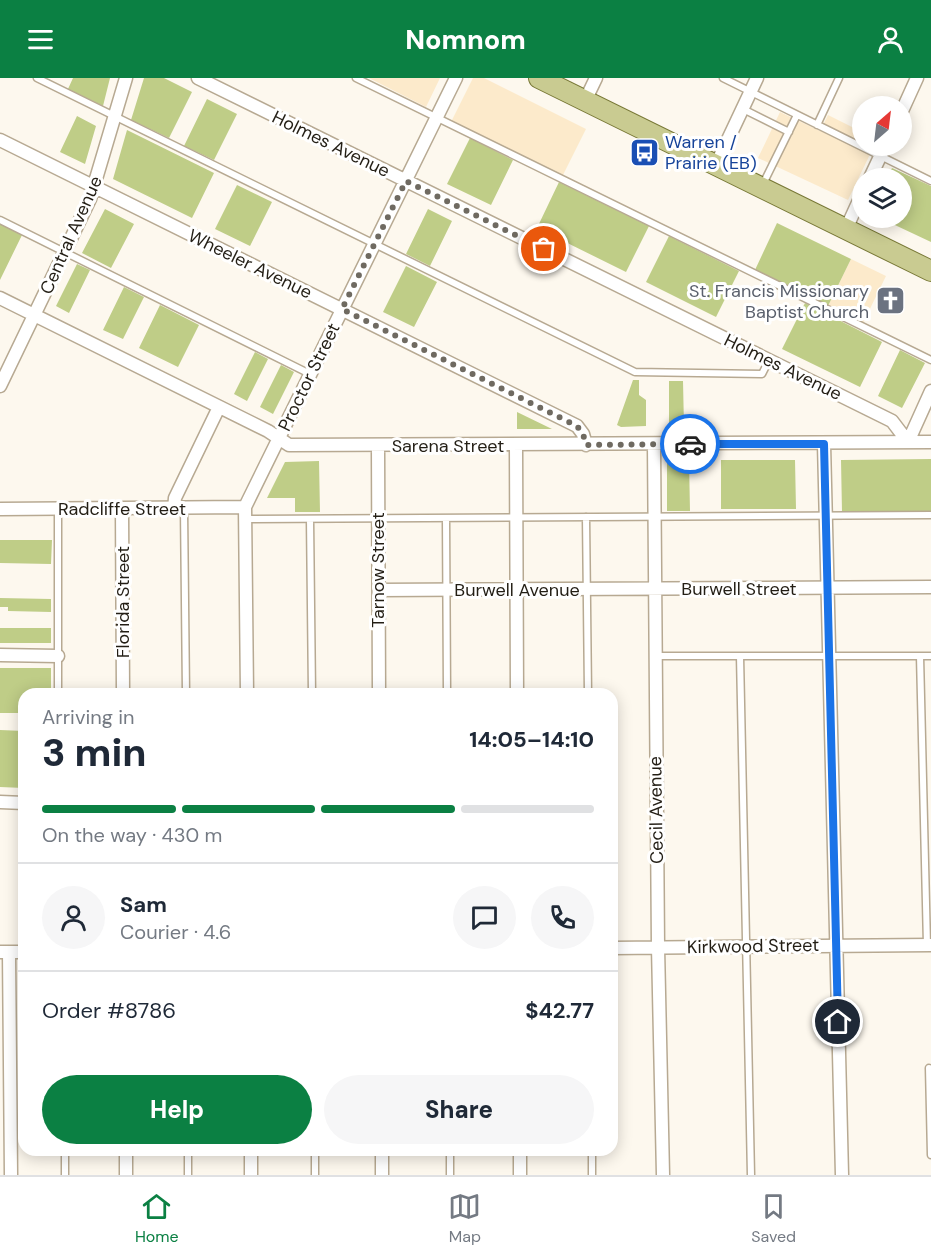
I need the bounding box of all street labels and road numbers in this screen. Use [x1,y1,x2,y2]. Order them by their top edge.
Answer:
street label: Holmes Avenue [268,105,394,183]
street label: Central Avenue [34,172,108,298]
street label: Wheeler Avenue [184,224,316,304]
street label: Proctor Street [272,319,346,435]
street label: Holmes Avenue [720,328,846,406]
street label: Sarena Street [392,434,504,458]
street label: Radcliffe Street [58,497,186,521]
street label: Tarnow Street [366,512,390,628]
street label: Florida Street [111,546,135,658]
street label: Burwell Street [681,577,797,601]
street label: Burwell Avenue [454,578,580,602]
street label: Cecil Avenue [643,756,669,864]
street label: Kirkwood Street [687,933,819,959]

